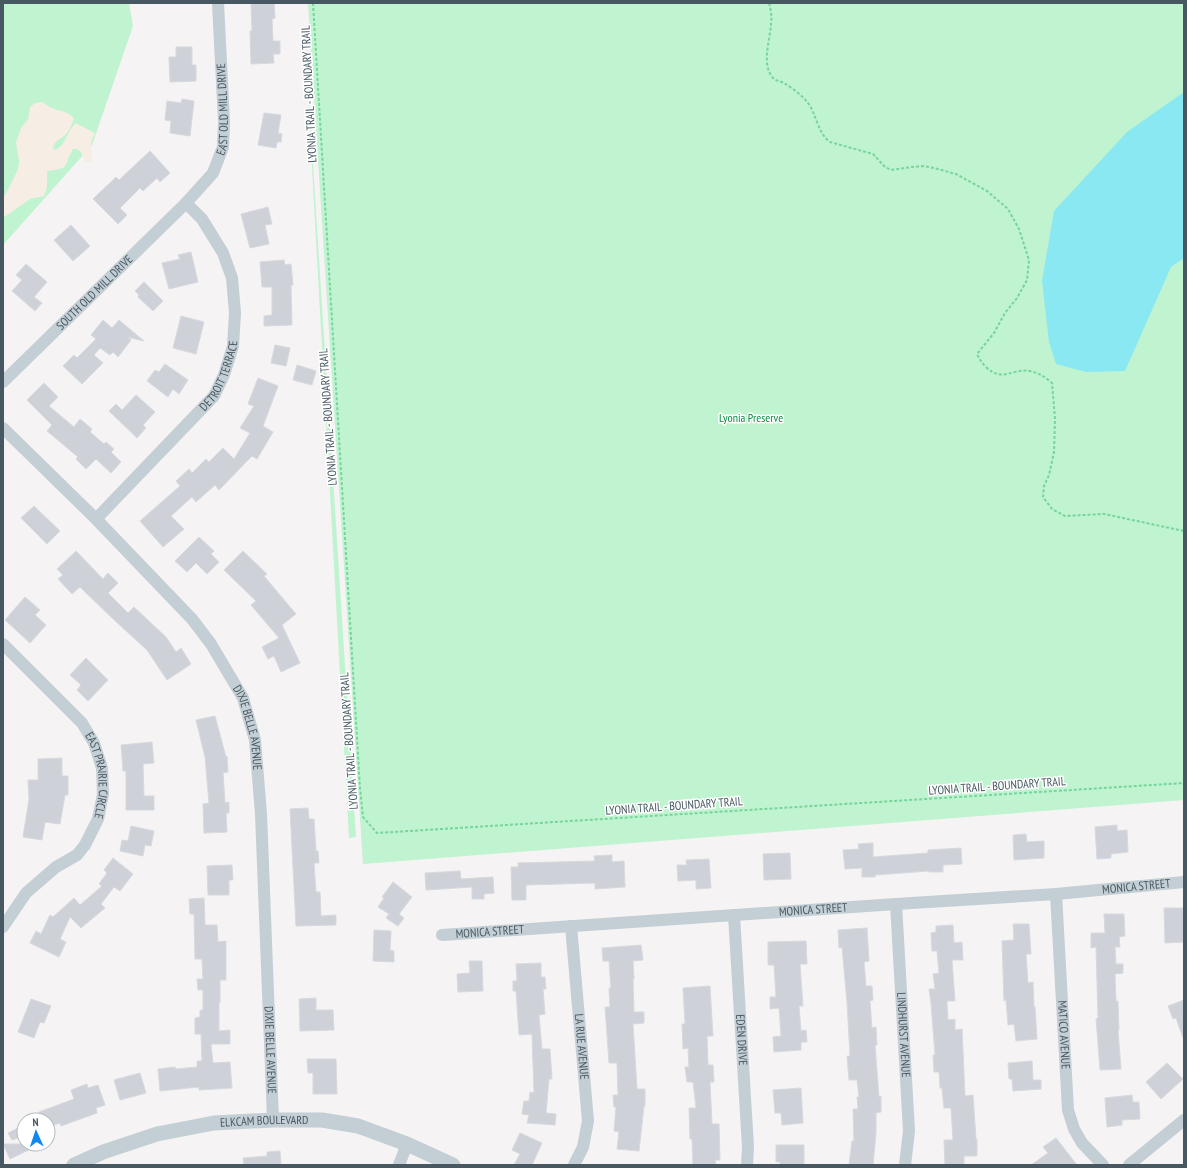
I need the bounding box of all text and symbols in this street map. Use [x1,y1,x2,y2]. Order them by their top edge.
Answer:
street label: LYONIA TRAIL - BOUNDARY TRAIL [297,25,320,163]
street label: EAST OLD MILL DRIVE [213,63,231,157]
street label: SOUTH OLD MILL DRIVE [53,251,135,333]
street label: DETROIT TERRACE [196,340,240,414]
street label: LYONIA TRAIL - BOUNDARY TRAIL [315,348,340,486]
park label: Lyonia Preserve [719,410,783,425]
street label: LYONIA TRAIL - BOUNDARY TRAIL [336,672,361,810]
street label: DIXIE BELLE AVENUE [230,682,265,771]
street label: EAST PRAIRIE CIRCLE [82,729,111,820]
street label: LYONIA TRAIL - BOUNDARY TRAIL [928,773,1066,798]
street label: LYONIA TRAIL - BOUNDARY TRAIL [605,793,743,818]
street label: MONICA STREET [1101,875,1172,897]
street label: MONICA STREET [778,899,848,919]
street label: MONICA STREET [455,921,525,941]
street label: LINDHURST AVENUE [894,992,914,1078]
street label: MATICO AVENUE [1055,1000,1074,1069]
street label: DIXIE BELLE AVENUE [262,1006,280,1094]
street label: LA RUE AVENUE [572,1013,592,1080]
street label: EDEN DRIVE [733,1014,751,1066]
north arrow [16,1112,56,1152]
street label: ELKCAM BOULEVARD [220,1112,308,1130]
text: N [32,1115,39,1129]

